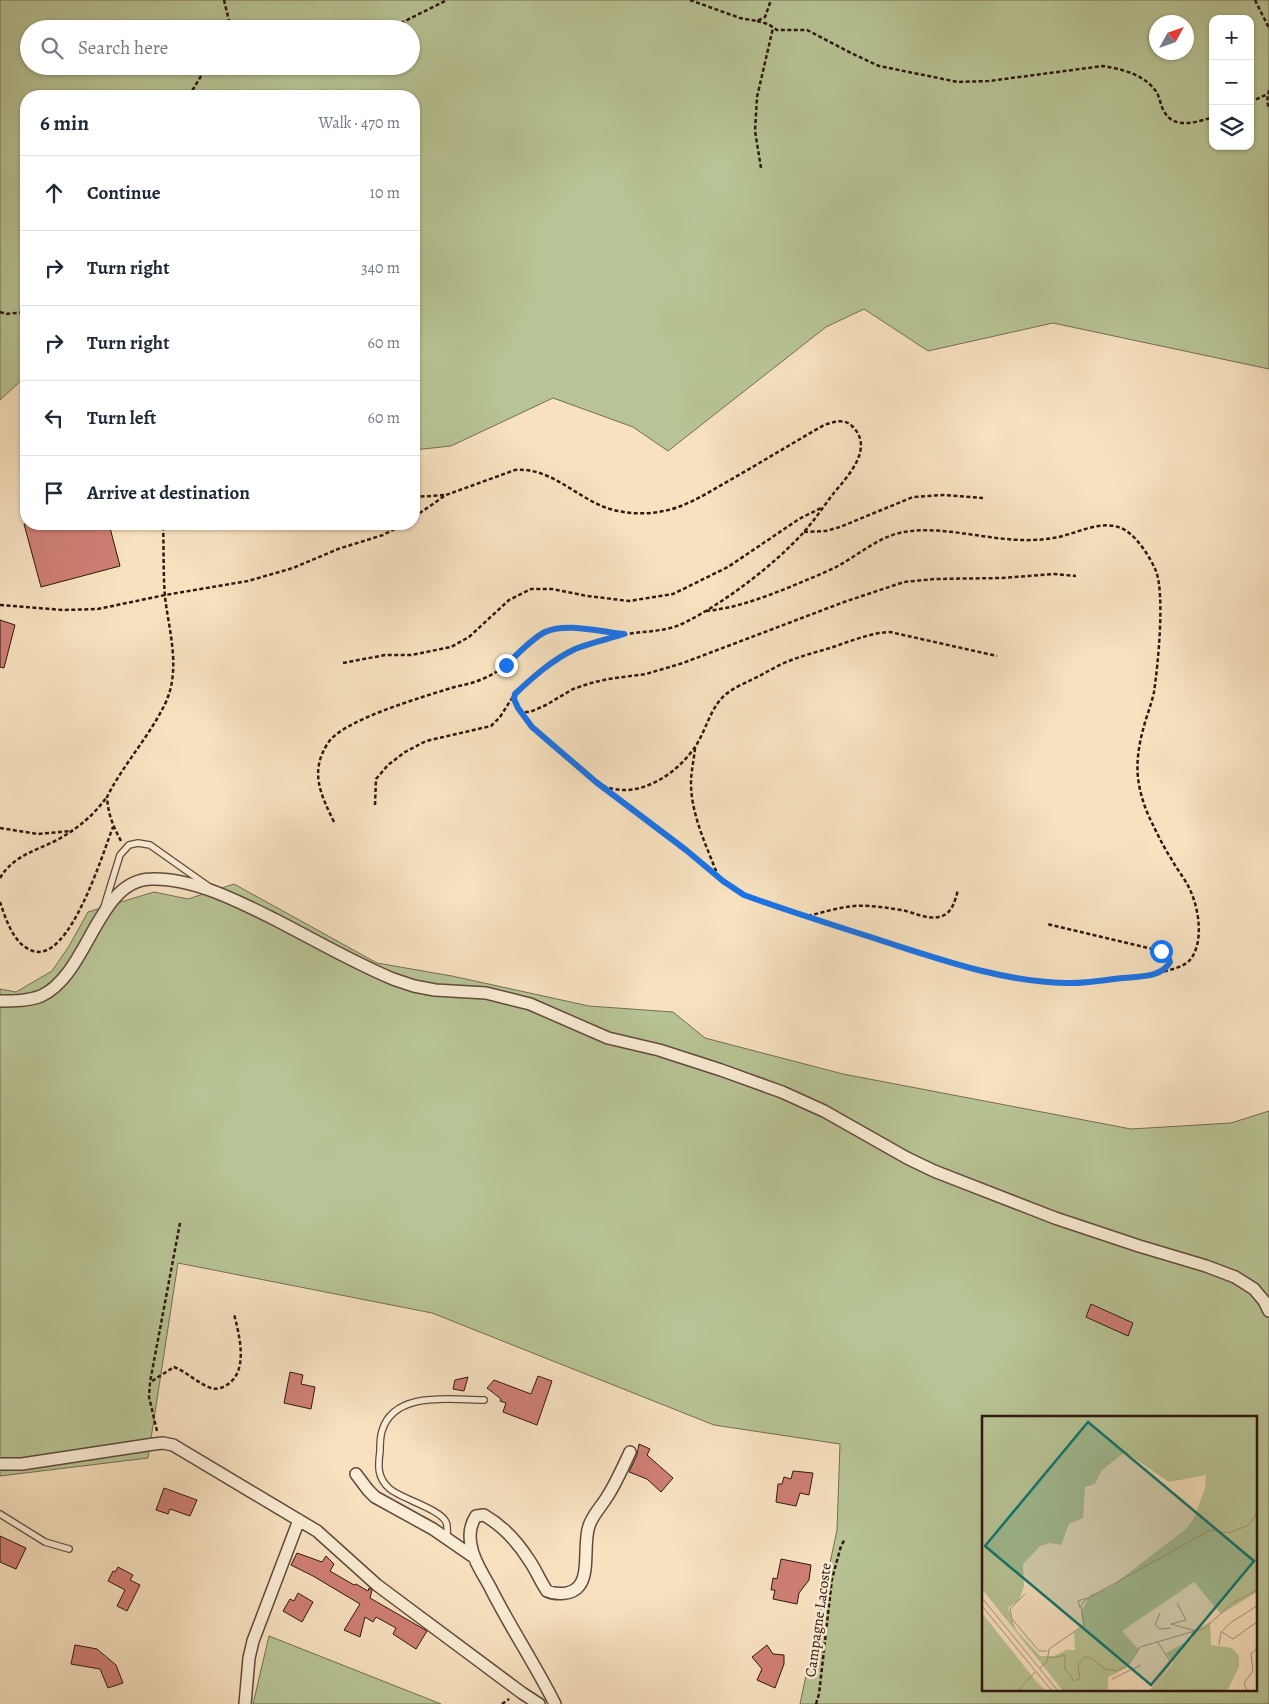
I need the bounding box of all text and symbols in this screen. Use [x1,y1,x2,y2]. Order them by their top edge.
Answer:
north arrow [1149,15,1194,60]
map controls [1209,15,1254,150]
button: + [1209,15,1254,60]
search box [20,20,420,75]
icon: search [38,34,66,62]
text: Search here [78,35,168,61]
button: − [1209,60,1254,105]
button: layers [1209,105,1254,150]
text: 6 min [40,109,89,137]
text: Walk · 470 m [319,112,400,134]
icon: ahead [40,179,68,207]
text: Continue [87,180,161,206]
text: 10 m [370,182,400,204]
icon: right [40,254,68,282]
text: Turn right [87,255,169,281]
text: 340 m [361,257,400,279]
icon: right [40,329,68,357]
text: Turn right [87,330,169,356]
text: 60 m [368,332,400,354]
icon: left [40,404,68,432]
text: Turn left [87,405,156,431]
text: 60 m [368,407,400,429]
icon: arrive [40,479,68,507]
text: Arrive at destination [87,480,250,506]
route end [495,654,518,677]
route start [1150,940,1173,963]
inset map [982,1416,1256,1692]
street label: Campagne Lacoste [800,1561,836,1678]

